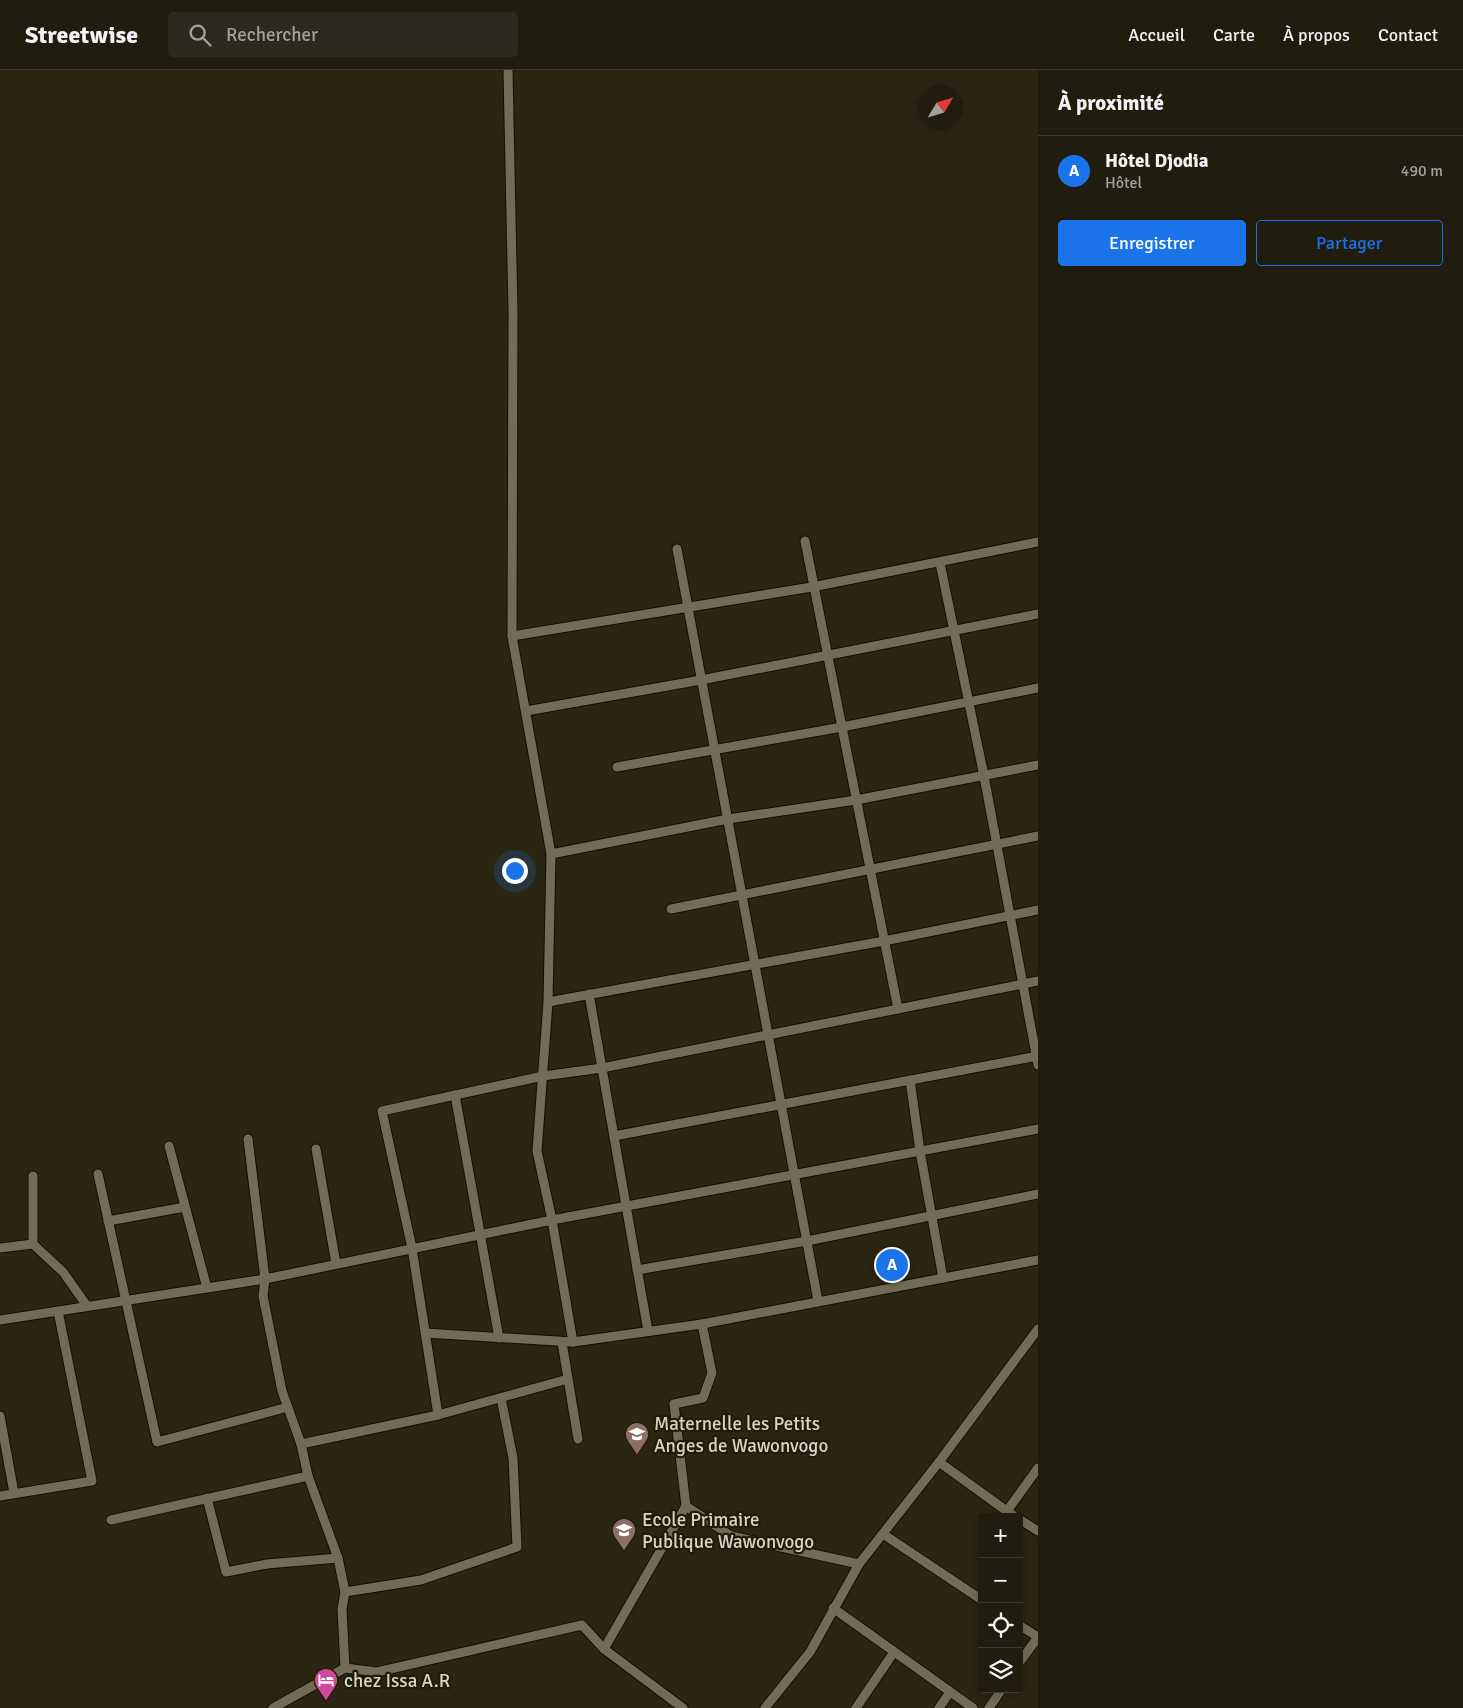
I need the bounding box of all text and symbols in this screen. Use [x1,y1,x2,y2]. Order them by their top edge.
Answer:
search box [168,12,518,57]
text: Streetwise [25,20,138,50]
icon: search [186,21,214,49]
text: Rechercher [226,23,318,47]
text: Accueil [1128,24,1185,46]
text: Carte [1213,24,1255,46]
text: À propos [1283,24,1350,46]
text: Contact [1378,24,1438,46]
north arrow [918,85,963,130]
text: À proximité [1058,90,1164,116]
text: Hôtel Djodia [1105,149,1208,173]
text: A [1069,161,1079,181]
text: 490 m [1401,161,1443,181]
text: Hôtel [1105,173,1142,193]
button: Enregistrer [1058,220,1246,266]
button: Partager [1256,220,1443,266]
your location [502,858,528,884]
pin: A [876,1246,908,1284]
place label: Maternelle les Petits Anges de Wawonvogo [654,1412,828,1458]
school or university icon: Maternelle les Petits Anges de Wawonvogo [624,1421,650,1455]
place label: Ecole Primaire Publique Wawonvogo [642,1508,814,1554]
map controls [978,1513,1023,1693]
button: + [978,1513,1023,1558]
school or university icon: Ecole Primaire Publique Wawonvogo [611,1517,637,1551]
button: − [978,1558,1023,1603]
button: locate [978,1603,1023,1648]
button: layers [978,1648,1023,1693]
hotel icon: chez Issa A.R [313,1667,339,1701]
place label: chez Issa A.R [344,1669,450,1693]

